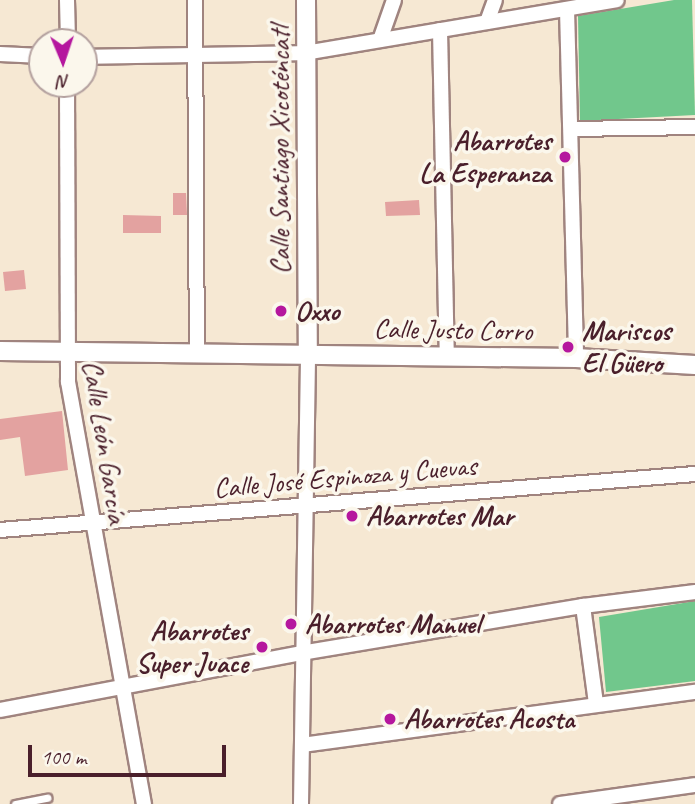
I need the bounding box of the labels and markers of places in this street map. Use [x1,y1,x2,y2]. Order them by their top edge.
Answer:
place label: Abarrotes La Esperanza [420,124,551,190]
marker: Abarrotes La Esperanza [557,149,573,165]
place label: Oxxo [295,294,339,328]
marker: Oxxo [273,303,289,319]
place label: Mariscos El Güero [582,314,671,380]
marker: Mariscos El Güero [560,339,576,355]
place label: Abarrotes Mar [366,499,513,533]
marker: Abarrotes Mar [344,508,360,524]
place label: Abarrotes Manuel [305,607,480,641]
place label: Abarrotes Super Juace [138,614,248,680]
marker: Abarrotes Manuel [283,616,299,632]
marker: Abarrotes Super Juace [254,639,270,655]
place label: Abarrotes Acosta [404,702,574,736]
marker: Abarrotes Acosta [382,711,398,727]

